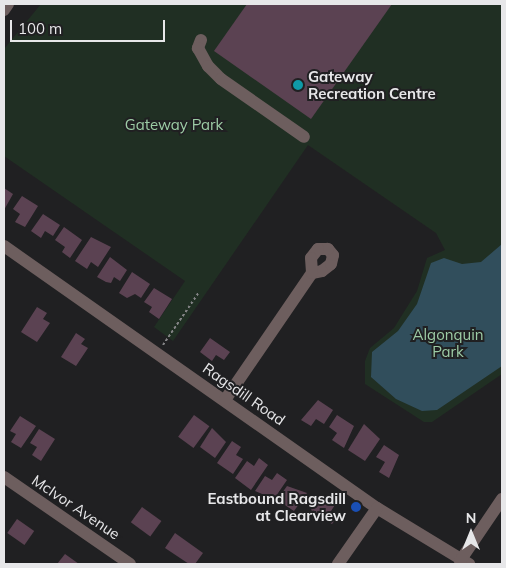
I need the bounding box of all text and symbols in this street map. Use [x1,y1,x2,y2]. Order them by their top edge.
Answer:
scale bar [12,10,168,42]
text: 100 m [18,19,62,38]
place label: Gateway Recreation Centre [308,67,436,102]
marker: Gateway Recreation Centre [292,79,304,91]
park label: Gateway Park [125,116,223,134]
park label: Algonquin Park [412,325,484,360]
street label: Ragsdill Road [199,359,289,429]
street label: McIvor Avenue [29,471,123,543]
place label: Eastbound Ragsdill at Clearview [208,489,346,524]
marker: Eastbound Ragsdill at Clearview [350,501,362,513]
north arrow [446,508,496,558]
text: N [466,509,476,527]

